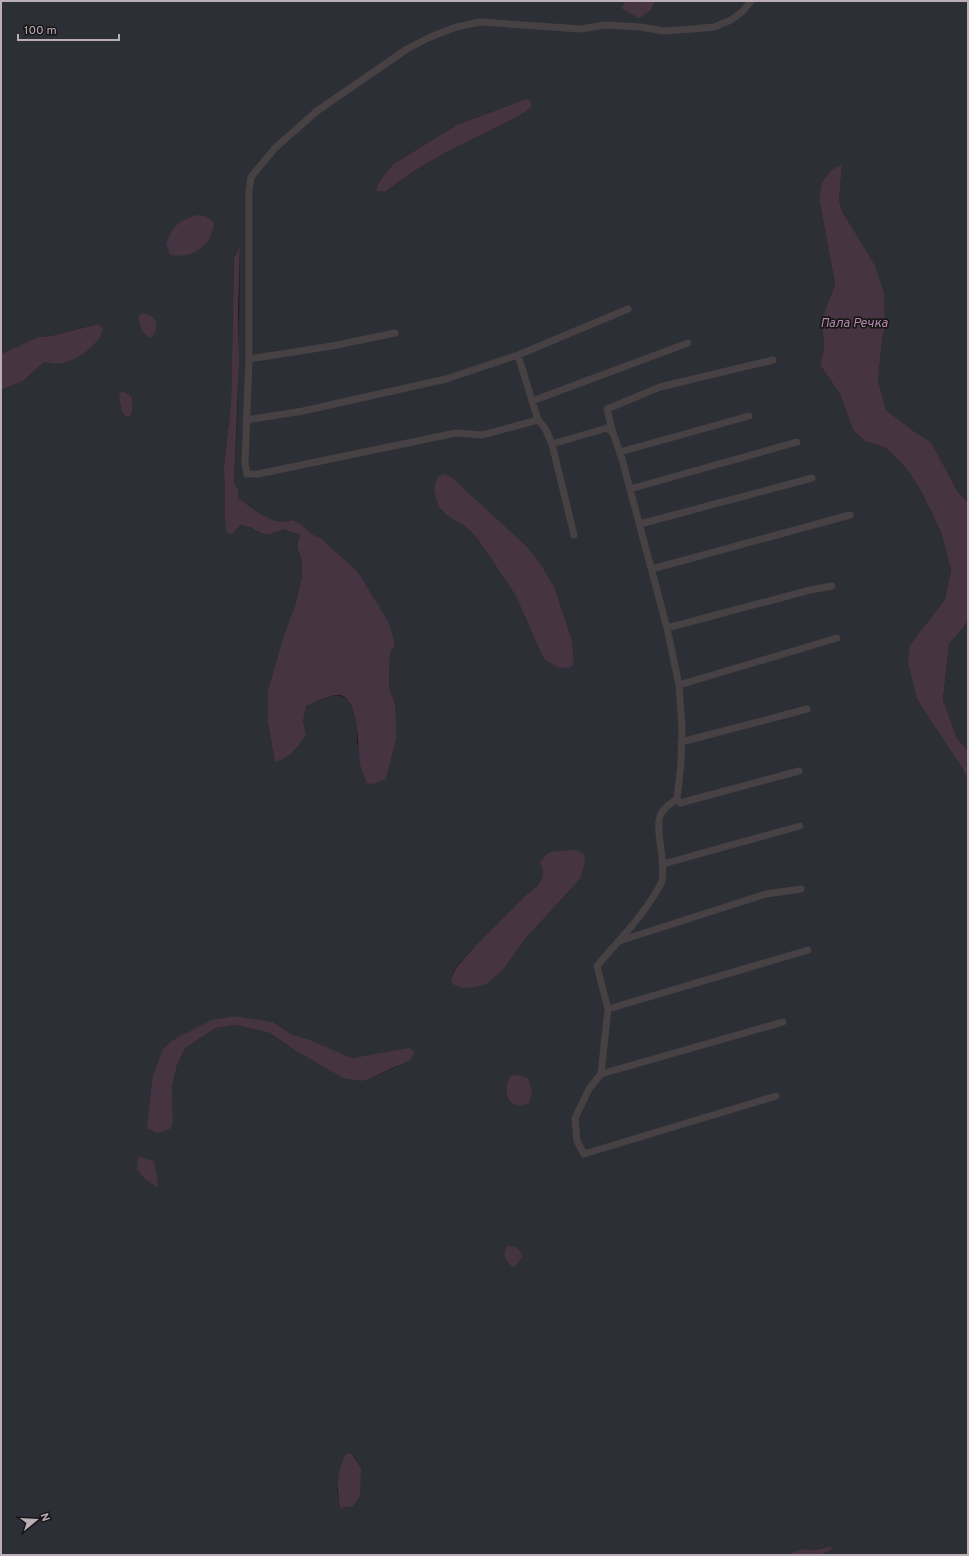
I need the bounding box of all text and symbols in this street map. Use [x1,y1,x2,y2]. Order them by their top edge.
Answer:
scale bar [18,16,119,42]
text: 100 m [24,23,57,39]
water label: Пала Речка [820,316,888,332]
north arrow [16,1500,56,1540]
text: N [37,1511,52,1523]

